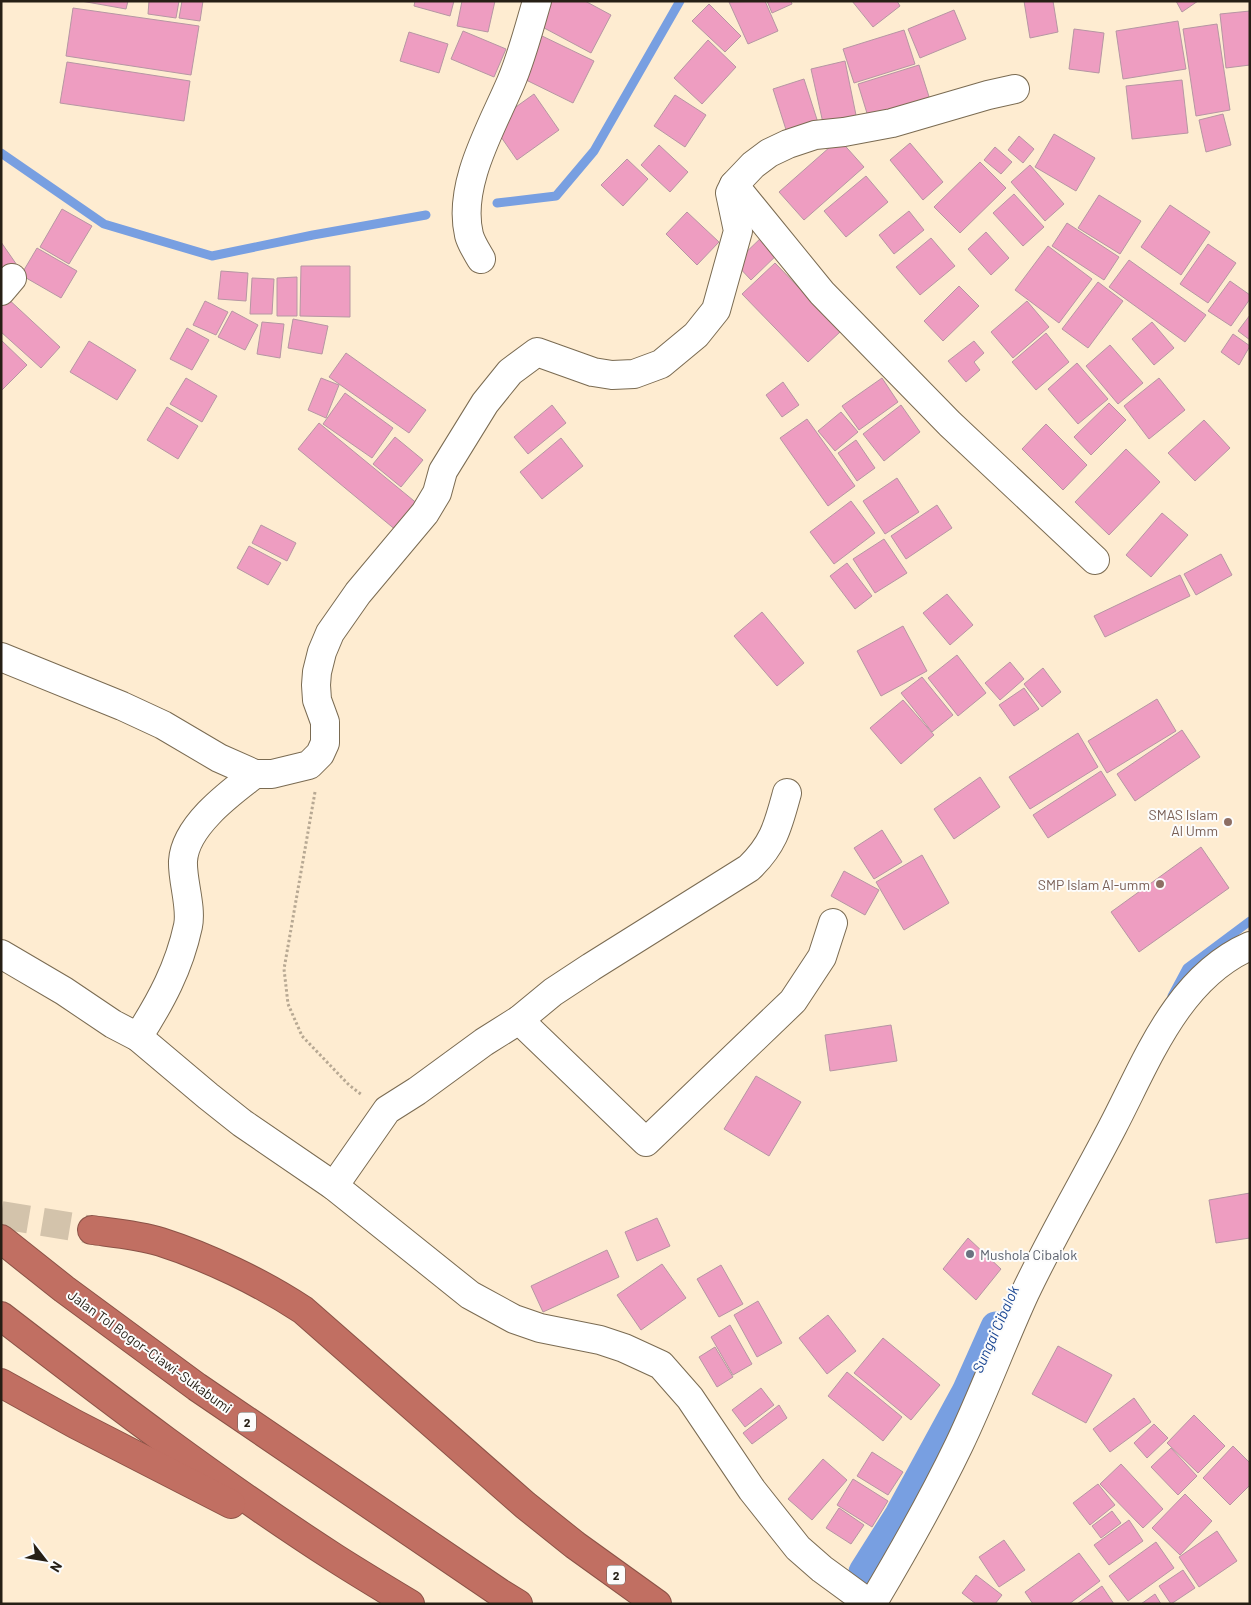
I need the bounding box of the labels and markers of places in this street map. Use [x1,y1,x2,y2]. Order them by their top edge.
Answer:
place label: SMAS Islam Al Umm [1149,806,1218,839]
marker: SMAS Islam Al Umm [1222,816,1234,828]
place label: SMP Islam Al-umm [1038,876,1150,893]
marker: SMP Islam Al-umm [1154,878,1166,890]
place label: Mushola Cibalok [980,1246,1077,1263]
marker: Mushola Cibalok [964,1248,976,1260]

